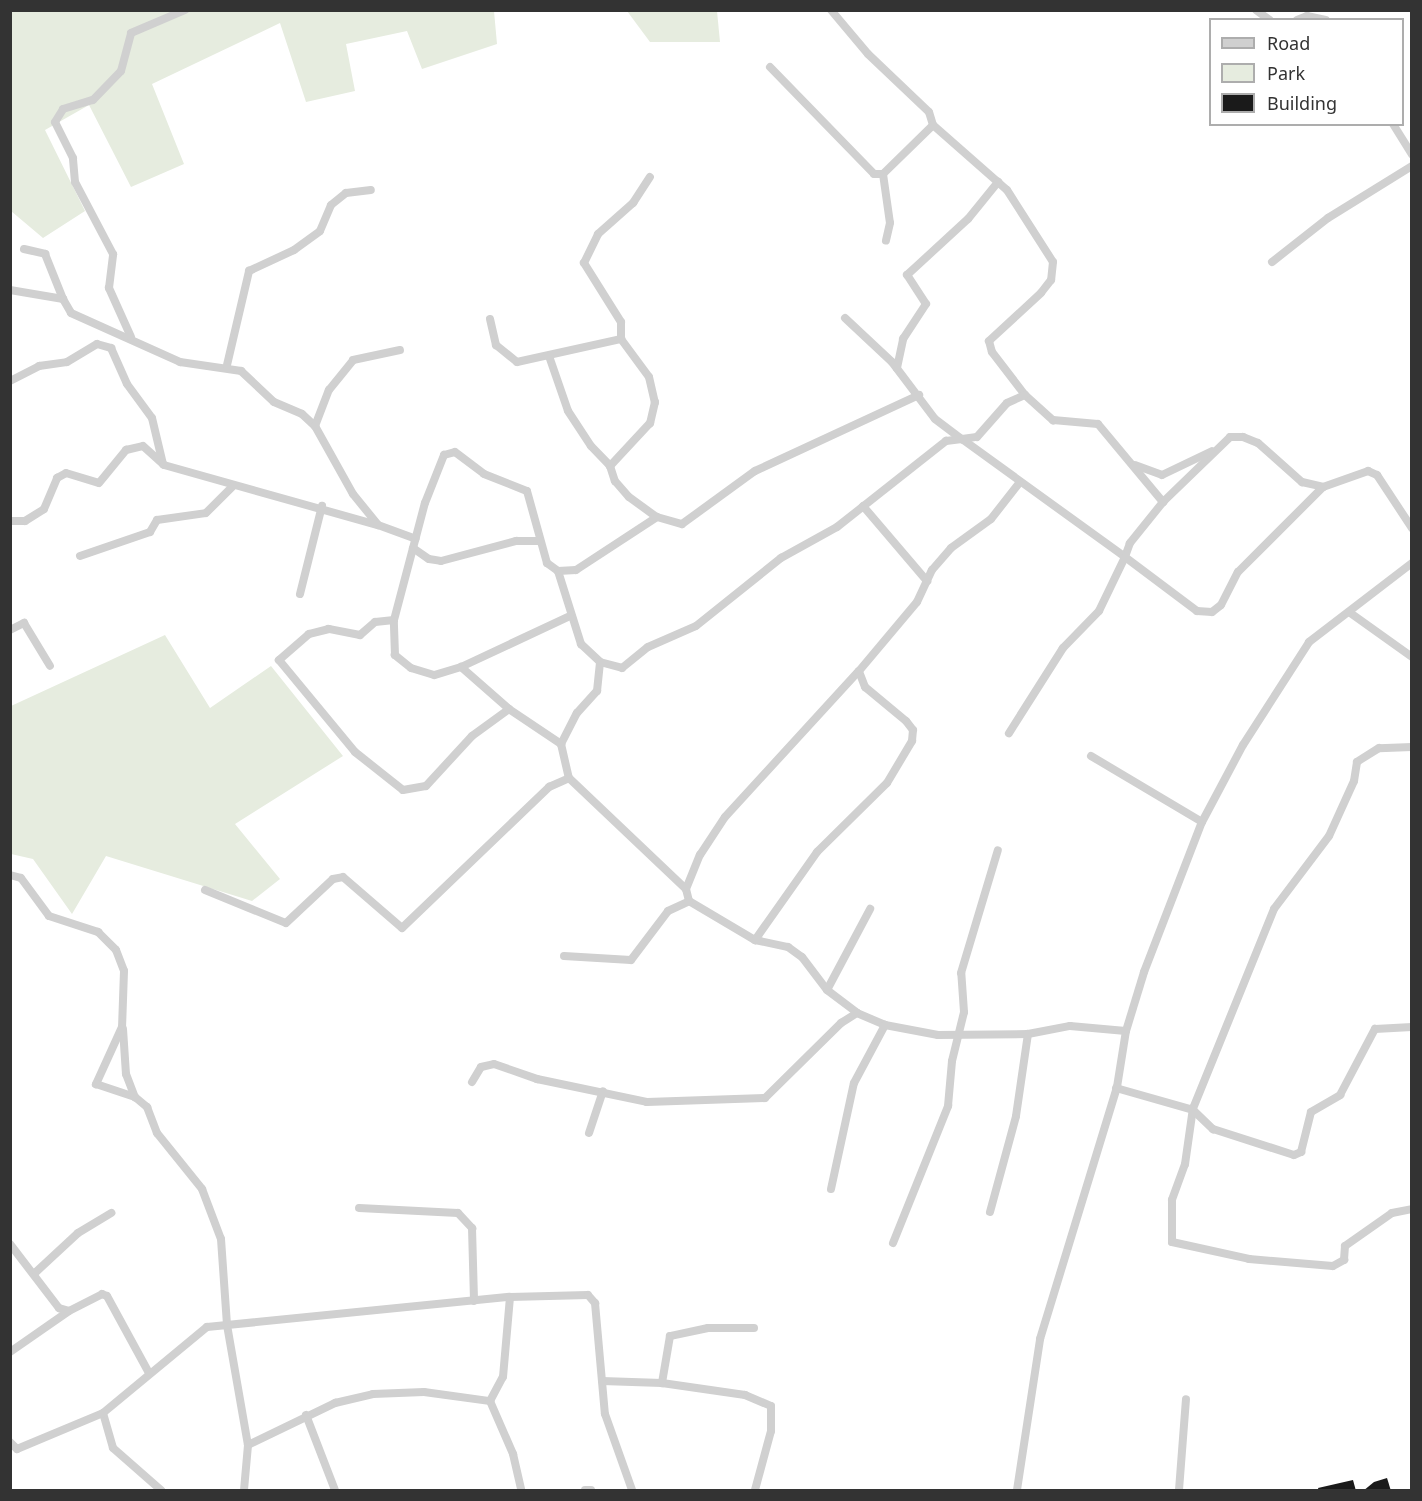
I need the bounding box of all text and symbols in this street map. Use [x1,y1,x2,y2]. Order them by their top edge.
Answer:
legend [1209,18,1404,126]
text: Road [1267,31,1310,55]
text: Park [1267,61,1305,85]
text: Building [1267,91,1337,115]

